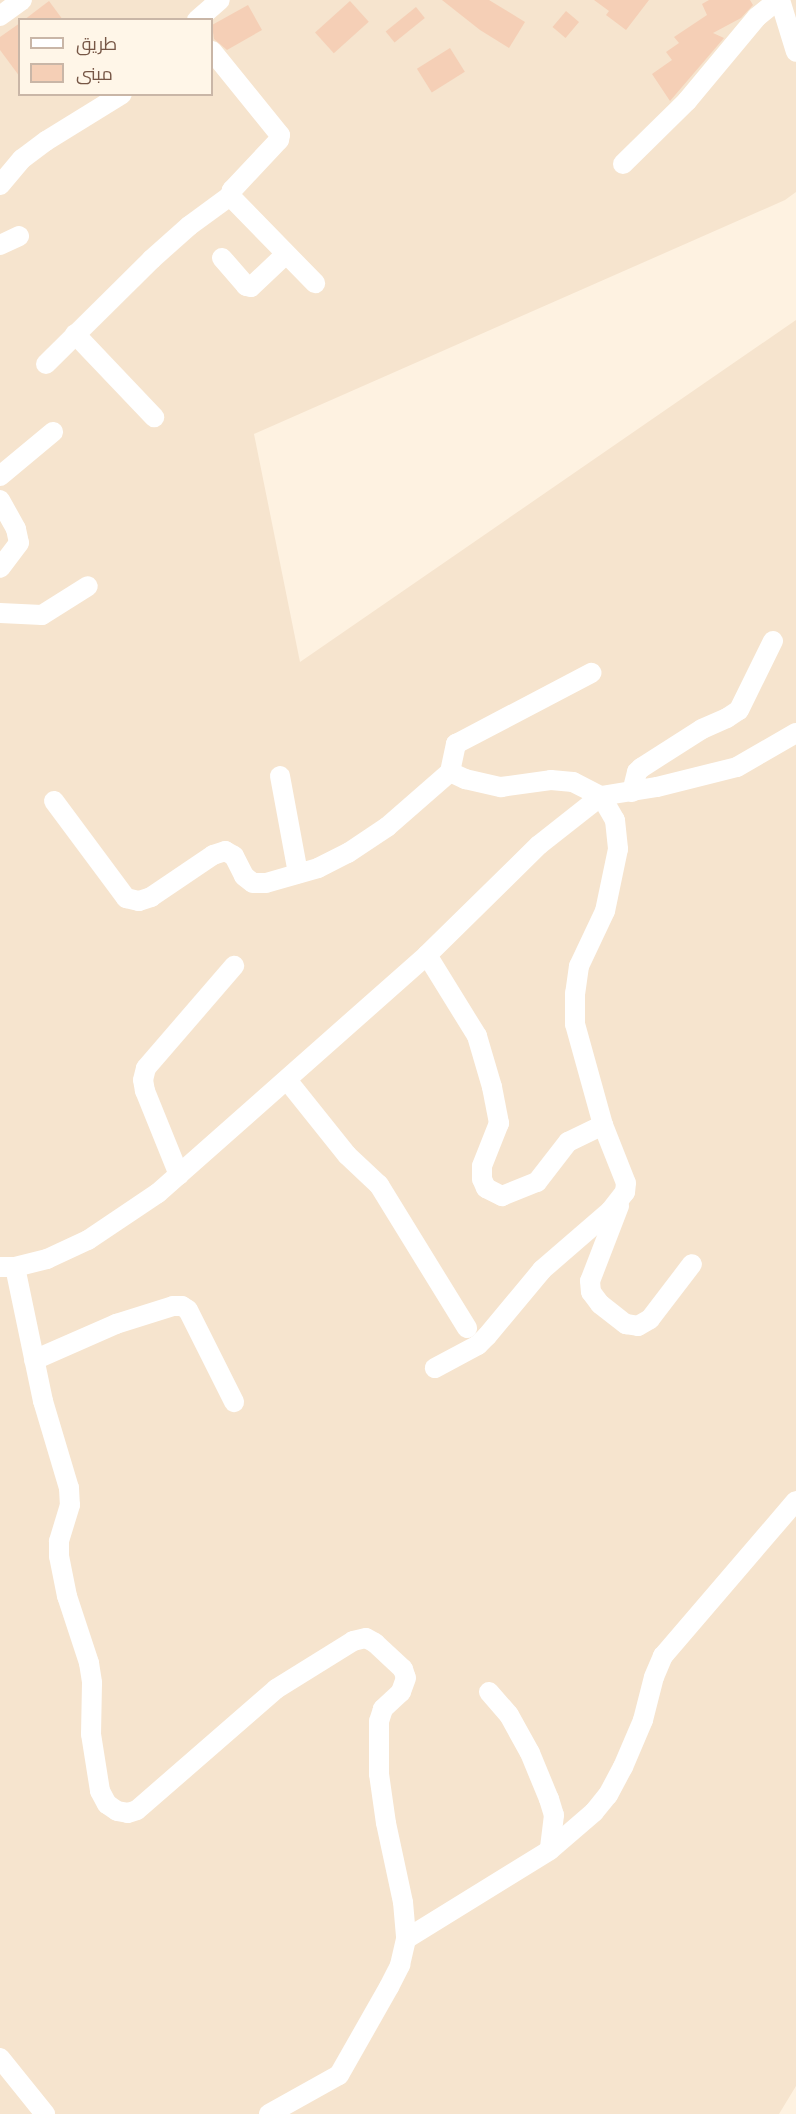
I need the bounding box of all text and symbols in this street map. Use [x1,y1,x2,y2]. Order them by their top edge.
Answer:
legend [18,18,213,96]
text: طريق [76,32,117,57]
text: مبنى [76,62,113,87]

